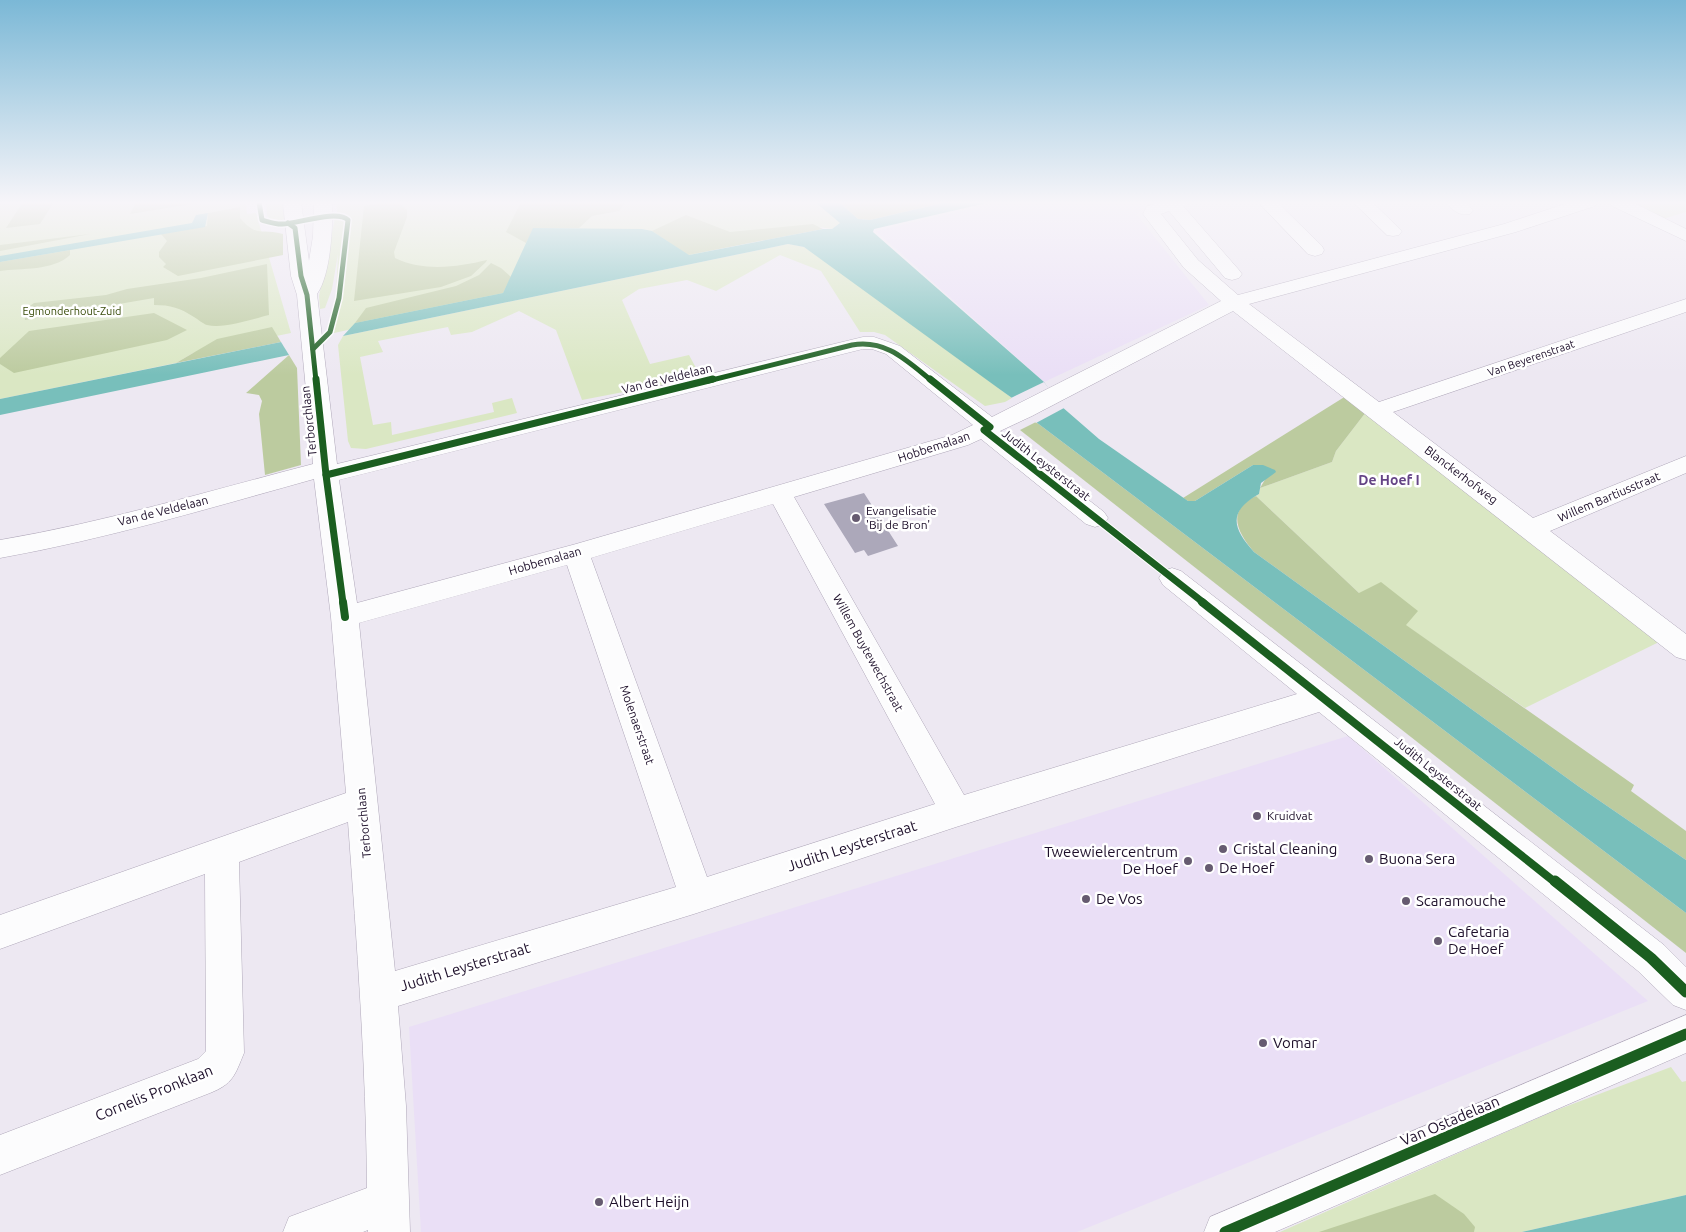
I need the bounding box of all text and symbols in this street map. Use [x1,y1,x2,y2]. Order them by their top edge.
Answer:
park label: Egmonderhout-Zuid [23,305,122,317]
street label: Van Beyerenstraat [1486,337,1577,378]
street label: Van de Veldelaan [620,361,713,396]
street label: Terborchlaan [298,385,319,457]
street label: Judith Leysterstraat [1000,426,1093,503]
street label: Hobbemalaan [896,429,971,464]
street label: Blanckerhofweg [1422,443,1500,506]
street label: Willem Bartiusstraat [1556,469,1662,524]
district label: De Hoef I [1358,472,1420,488]
street label: Van de Veldelaan [116,493,209,528]
place label: Evangelisatie 'Bij de Bron' [866,504,937,531]
marker: Evangelisatie 'Bij de Bron' [850,512,862,524]
street label: Hobbemalaan [507,544,583,577]
street label: Willem Buytewechstraat [831,592,906,714]
street label: Molenaerstraat [618,684,657,766]
street label: Judith Leysterstraat [1392,735,1485,813]
street label: Terborchlaan [354,787,373,859]
place label: Kruidvat [1267,809,1313,822]
marker: Kruidvat [1251,810,1263,822]
street label: Judith Leysterstraat [785,817,919,874]
place label: Cristal Cleaning [1233,840,1338,857]
place label: Tweewielercentrum De Hoef [1044,843,1178,877]
marker: Cristal Cleaning [1217,843,1229,855]
place label: Buona Sera [1379,850,1455,867]
marker: Buona Sera [1363,853,1375,865]
marker: Tweewielercentrum De Hoef [1182,855,1194,867]
place label: De Hoef [1219,859,1275,876]
marker: De Hoef [1203,862,1215,874]
place label: De Vos [1096,890,1143,907]
place label: Scaramouche [1416,892,1506,909]
marker: De Vos [1080,893,1092,905]
marker: Scaramouche [1400,895,1412,907]
place label: Cafetaria De Hoef [1448,923,1510,957]
marker: Cafetaria De Hoef [1432,935,1444,947]
street label: Judith Leysterstraat [398,939,532,994]
place label: Vomar [1273,1034,1317,1051]
marker: Vomar [1257,1037,1269,1049]
street label: Cornelis Pronklaan [92,1061,215,1124]
street label: Van Ostadelaan [1398,1092,1502,1149]
place label: Albert Heijn [609,1193,689,1210]
marker: Albert Heijn [593,1196,605,1208]

